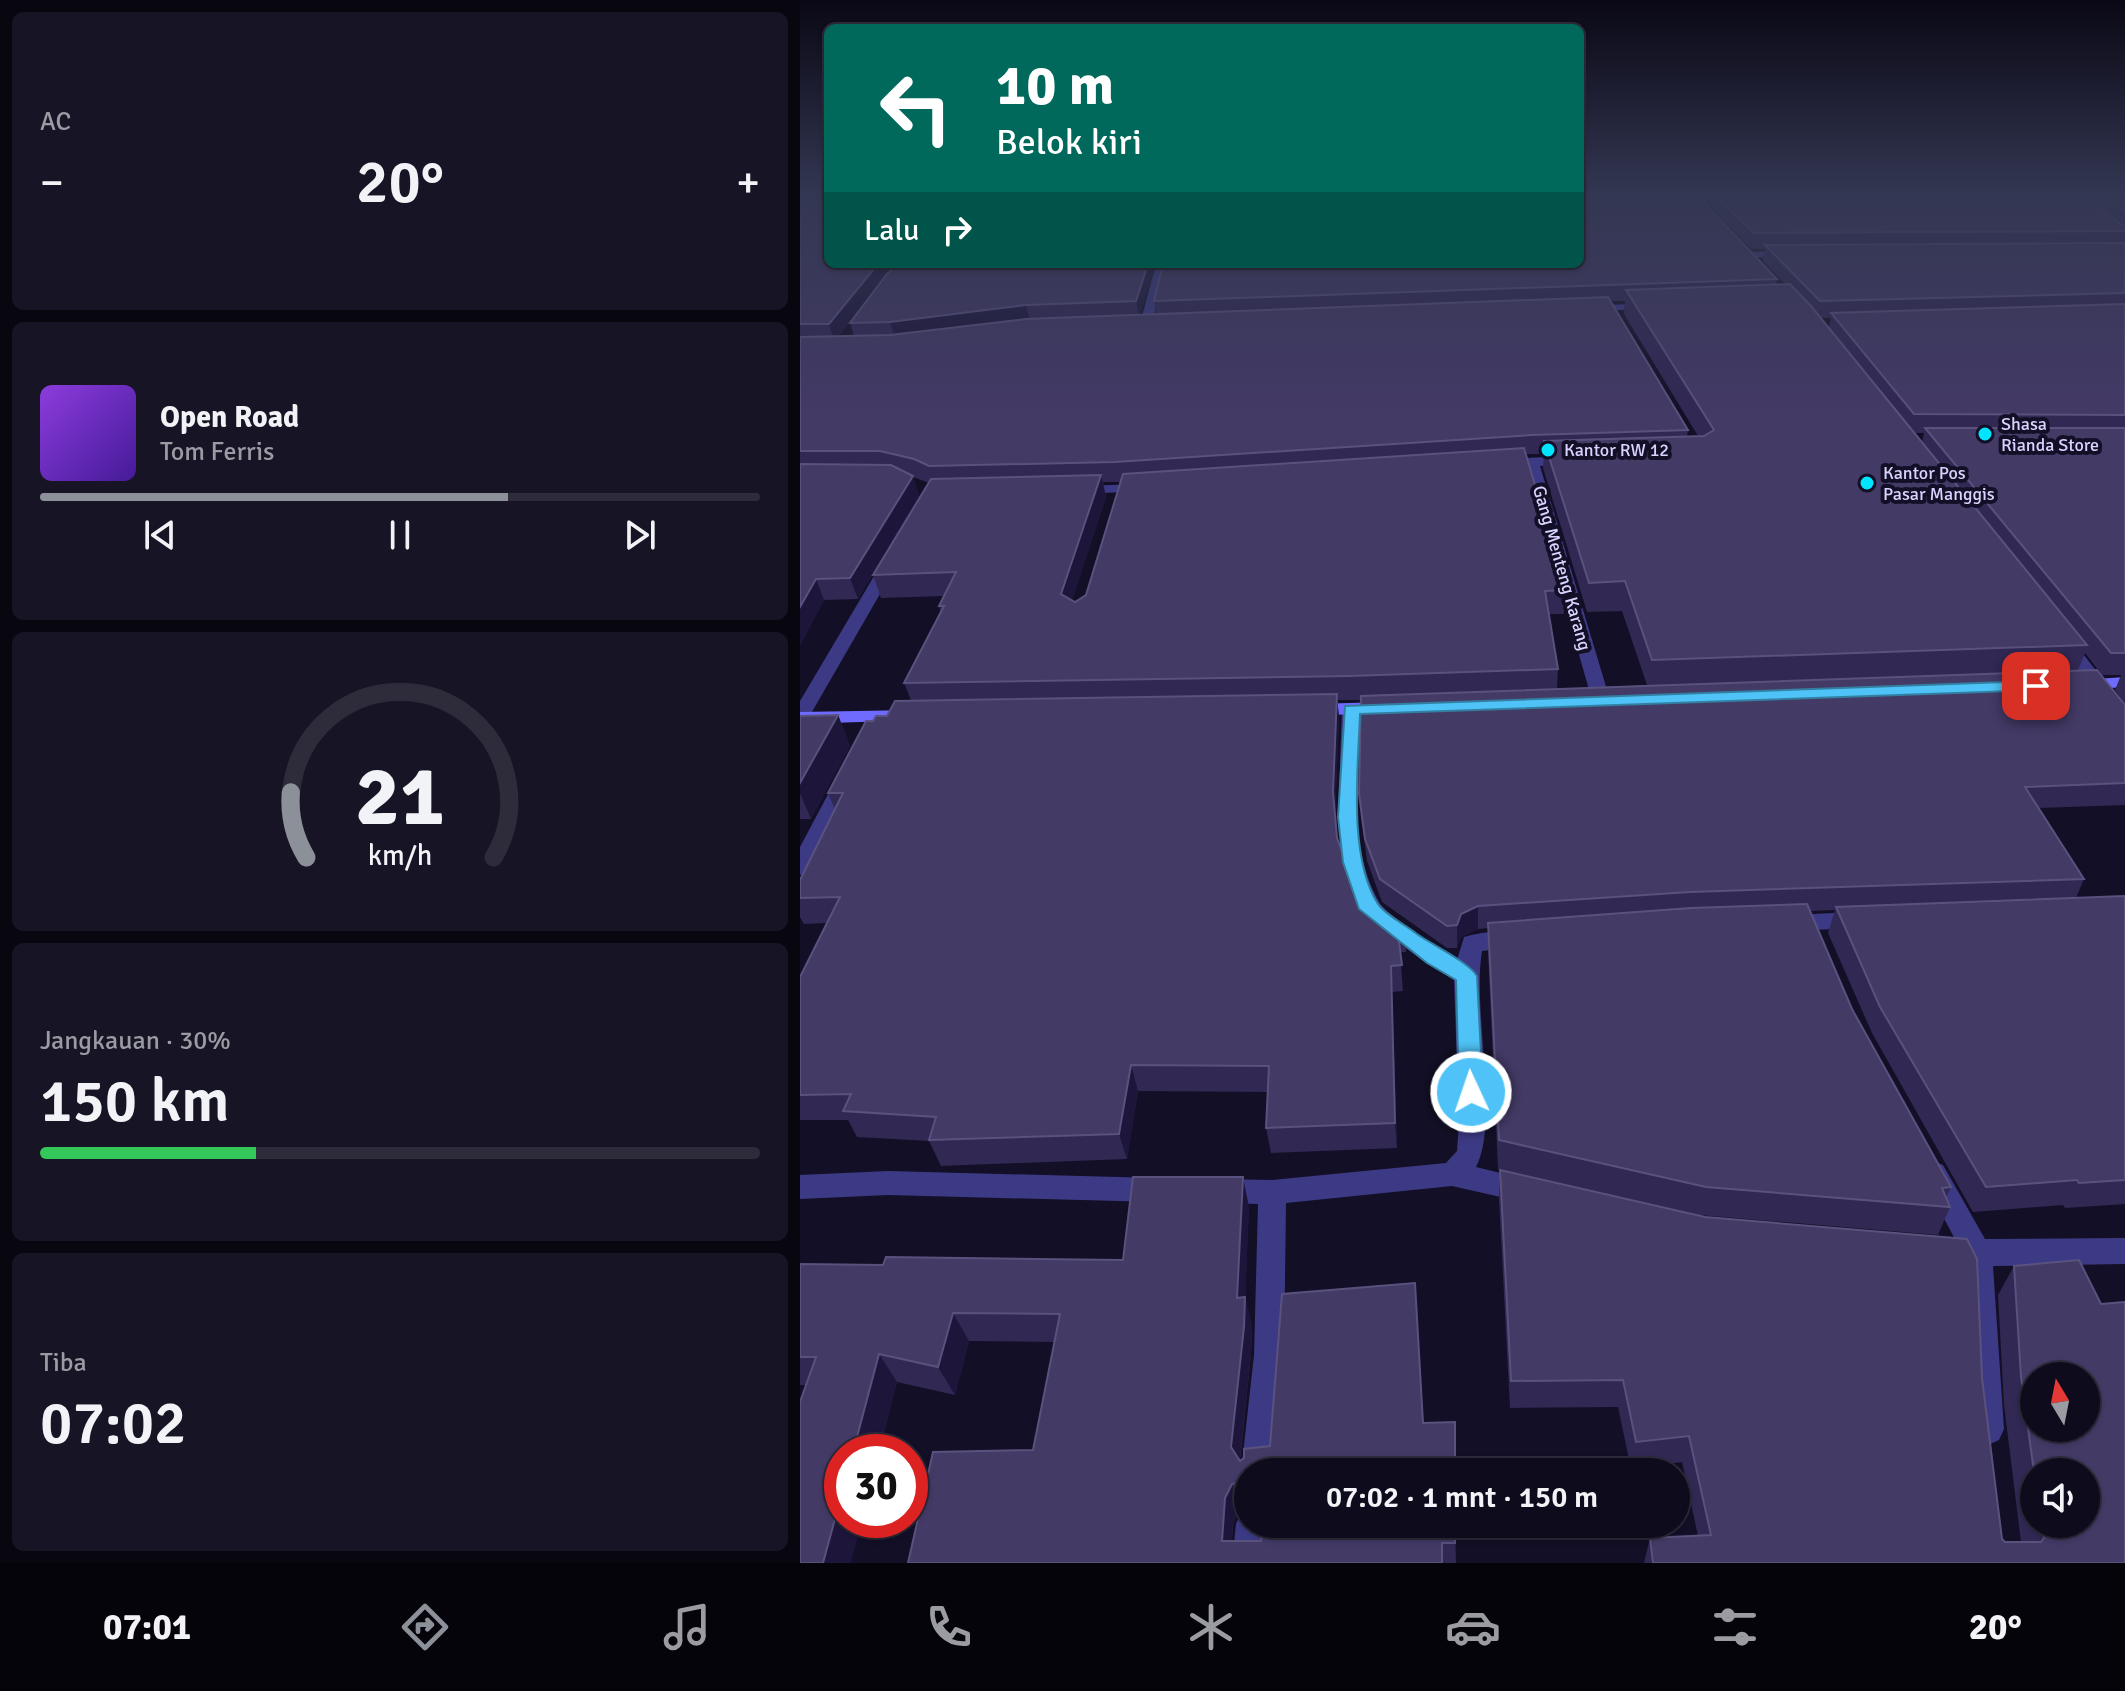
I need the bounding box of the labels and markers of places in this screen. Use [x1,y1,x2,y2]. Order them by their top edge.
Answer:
place label: Shasa Rianda Store [2001,413,2099,456]
marker: Shasa Rianda Store [1976,425,1994,443]
place label: Kantor RW 12 [1564,439,1669,461]
marker: Kantor RW 12 [1539,441,1557,459]
place label: Kantor Pos Pasar Manggis [1883,462,1995,505]
marker: Kantor Pos Pasar Manggis [1858,474,1876,492]
pin [2002,652,2070,720]

